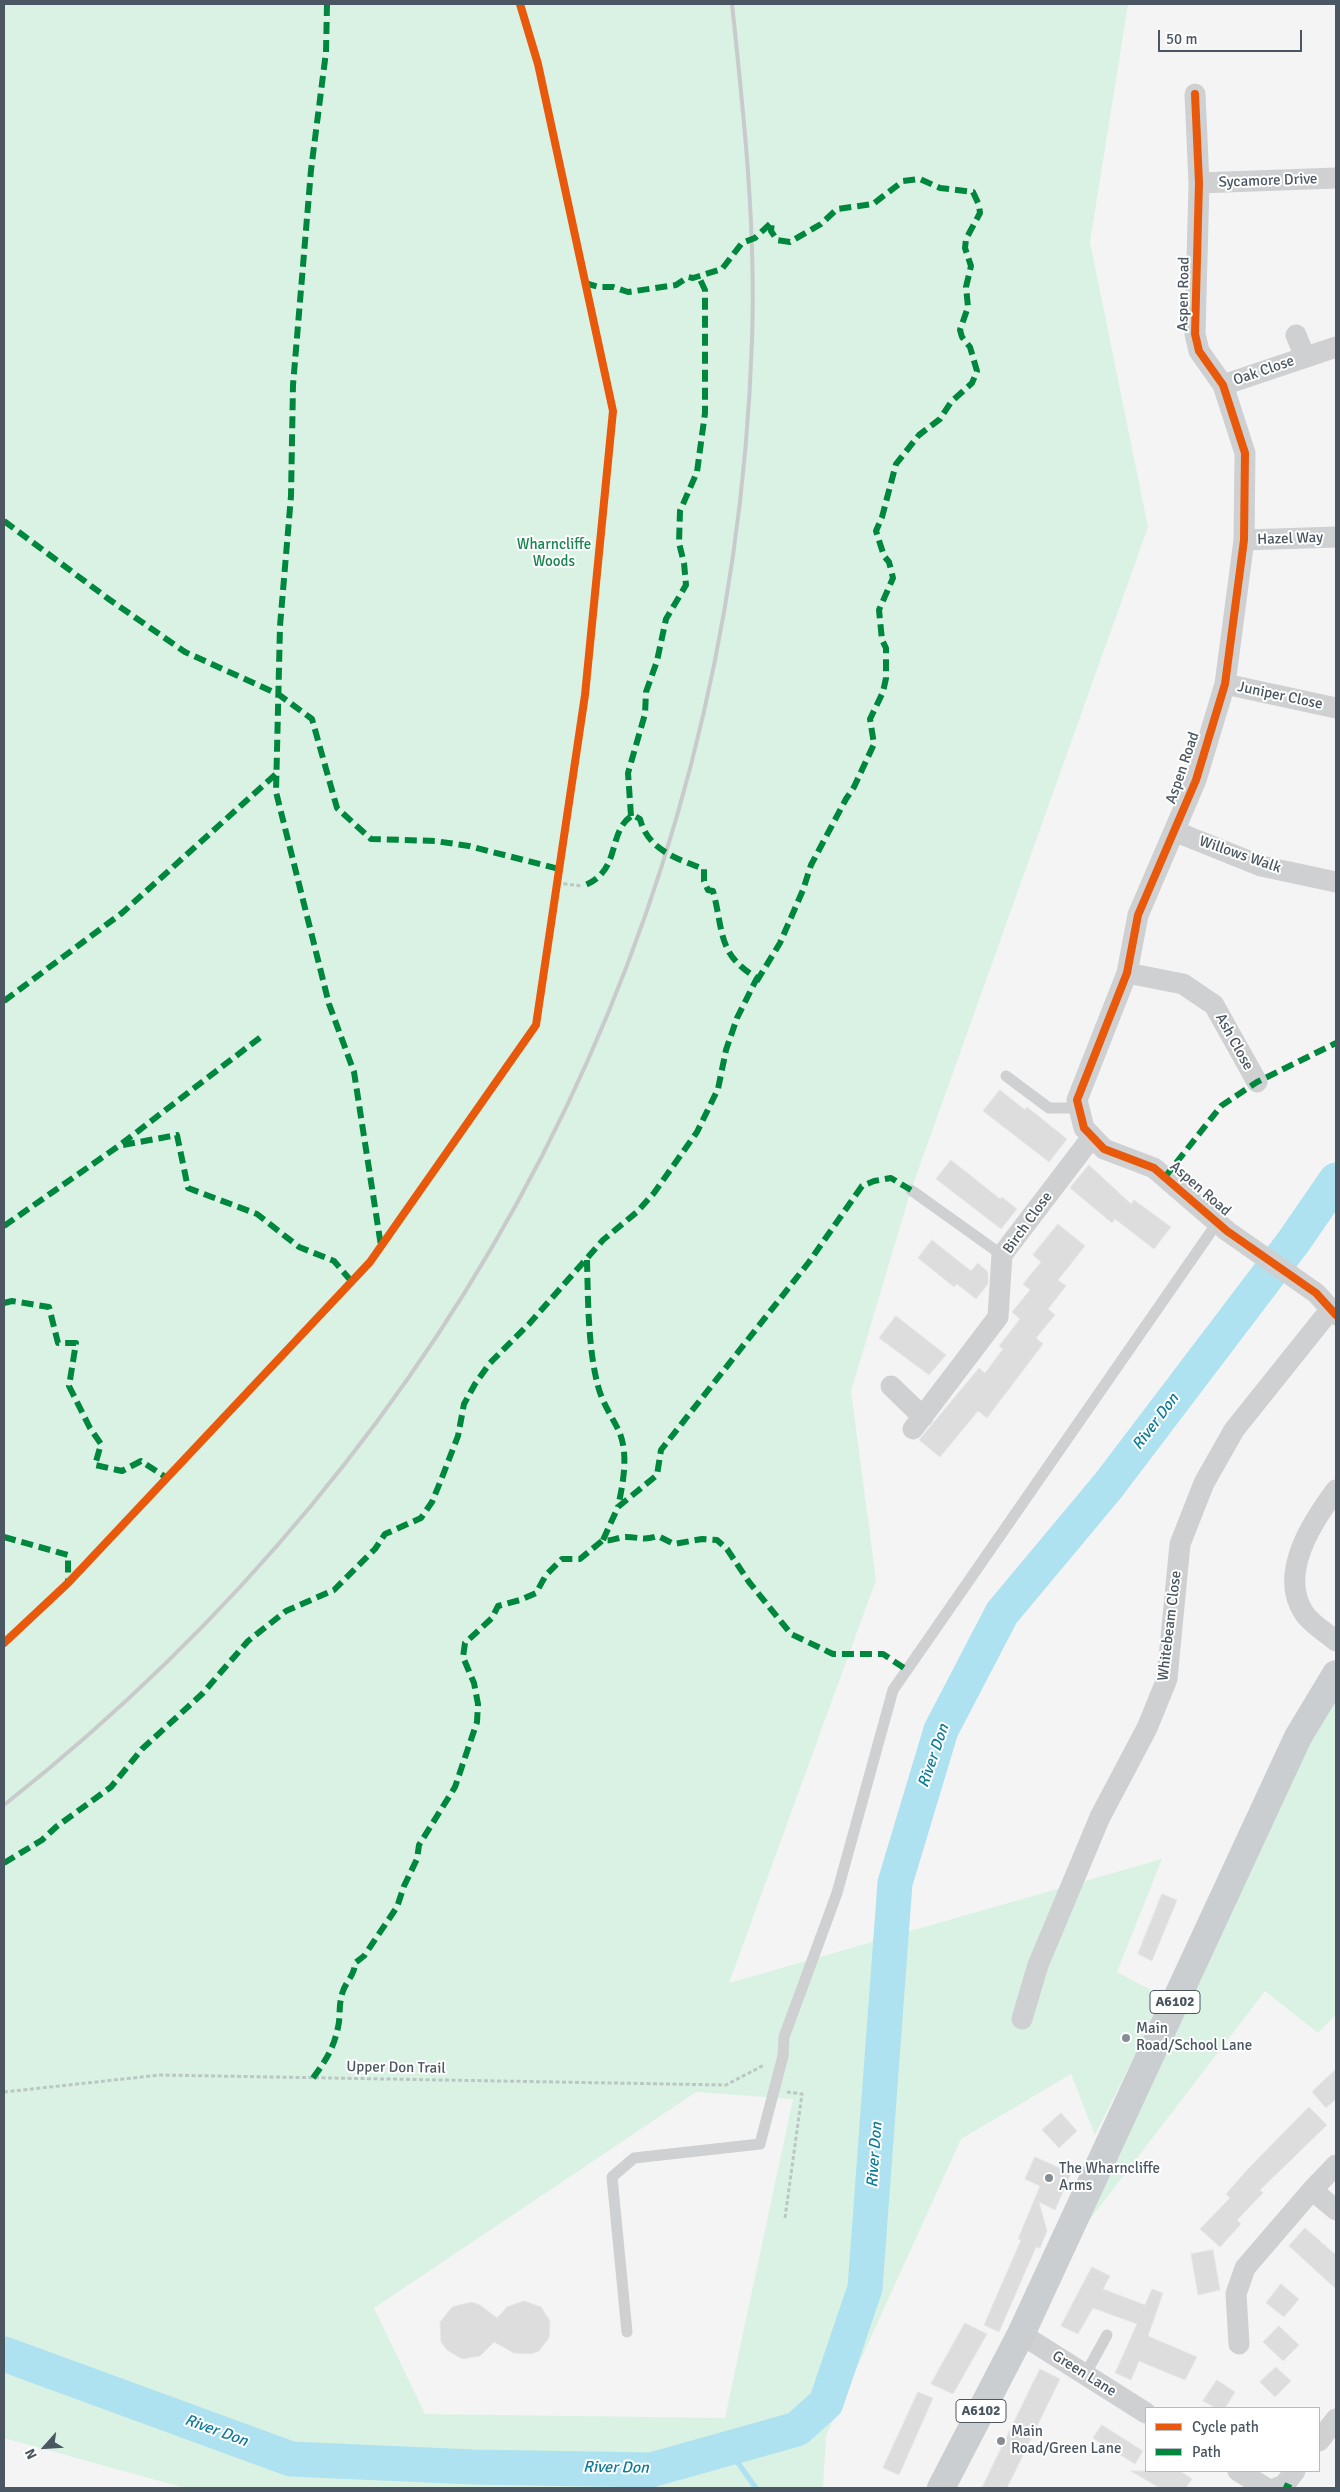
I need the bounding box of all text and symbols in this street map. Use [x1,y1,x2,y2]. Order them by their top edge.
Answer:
scale bar [1160,20,1304,52]
text: 50 m [1166,30,1197,48]
street label: Sycamore Drive [1218,170,1318,192]
street label: Aspen Road [1174,256,1194,332]
street label: Oak Close [1231,352,1297,390]
street label: Hazel Way [1257,529,1323,549]
park label: Wharncliffe Woods [517,536,591,571]
street label: Juniper Close [1236,678,1324,714]
street label: Aspen Road [1162,730,1204,806]
street label: Willows Walk [1197,833,1283,877]
street label: Ash Close [1211,1010,1257,1074]
street label: Aspen Road [1166,1158,1234,1220]
street label: Birch Close [1000,1189,1056,1257]
water label: River Don [1129,1390,1183,1454]
street label: Whitebeam Close [1154,1570,1186,1682]
water label: River Don [914,1722,954,1790]
road number: A6102 [1150,1990,1200,2014]
place label: Main Road/School Lane [1136,2020,1252,2055]
marker: Main Road/School Lane [1120,2032,1132,2044]
street label: Upper Don Trail [346,2058,446,2078]
water label: River Don [863,2122,887,2188]
place label: The Wharncliffe Arms [1059,2160,1160,2195]
marker: The Wharncliffe Arms [1043,2172,1055,2184]
street label: Green Lane [1049,2347,1119,2401]
road number: A6102 [956,2400,1006,2422]
legend [1145,2407,1320,2472]
water label: River Don [182,2411,250,2451]
text: Cycle path [1192,2418,1259,2436]
north arrow [20,2422,70,2472]
place label: Main Road/Green Lane [1011,2423,1121,2458]
marker: Main Road/Green Lane [995,2435,1007,2447]
text: Path [1192,2443,1221,2461]
text: N [21,2446,41,2462]
water label: River Don [583,2458,649,2478]

